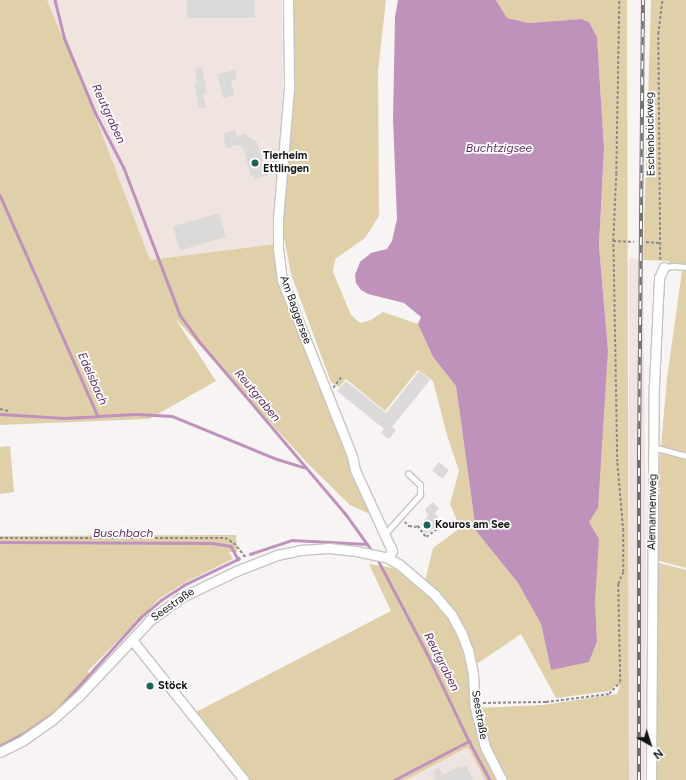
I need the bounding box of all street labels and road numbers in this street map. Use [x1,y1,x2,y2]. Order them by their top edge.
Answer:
street label: Eschenbrückweg [644,92,658,176]
street label: Am Baggersee [277,274,313,346]
street label: Alemannenweg [646,474,660,550]
street label: Seestraße [149,585,197,625]
street label: Seestraße [468,689,490,741]

